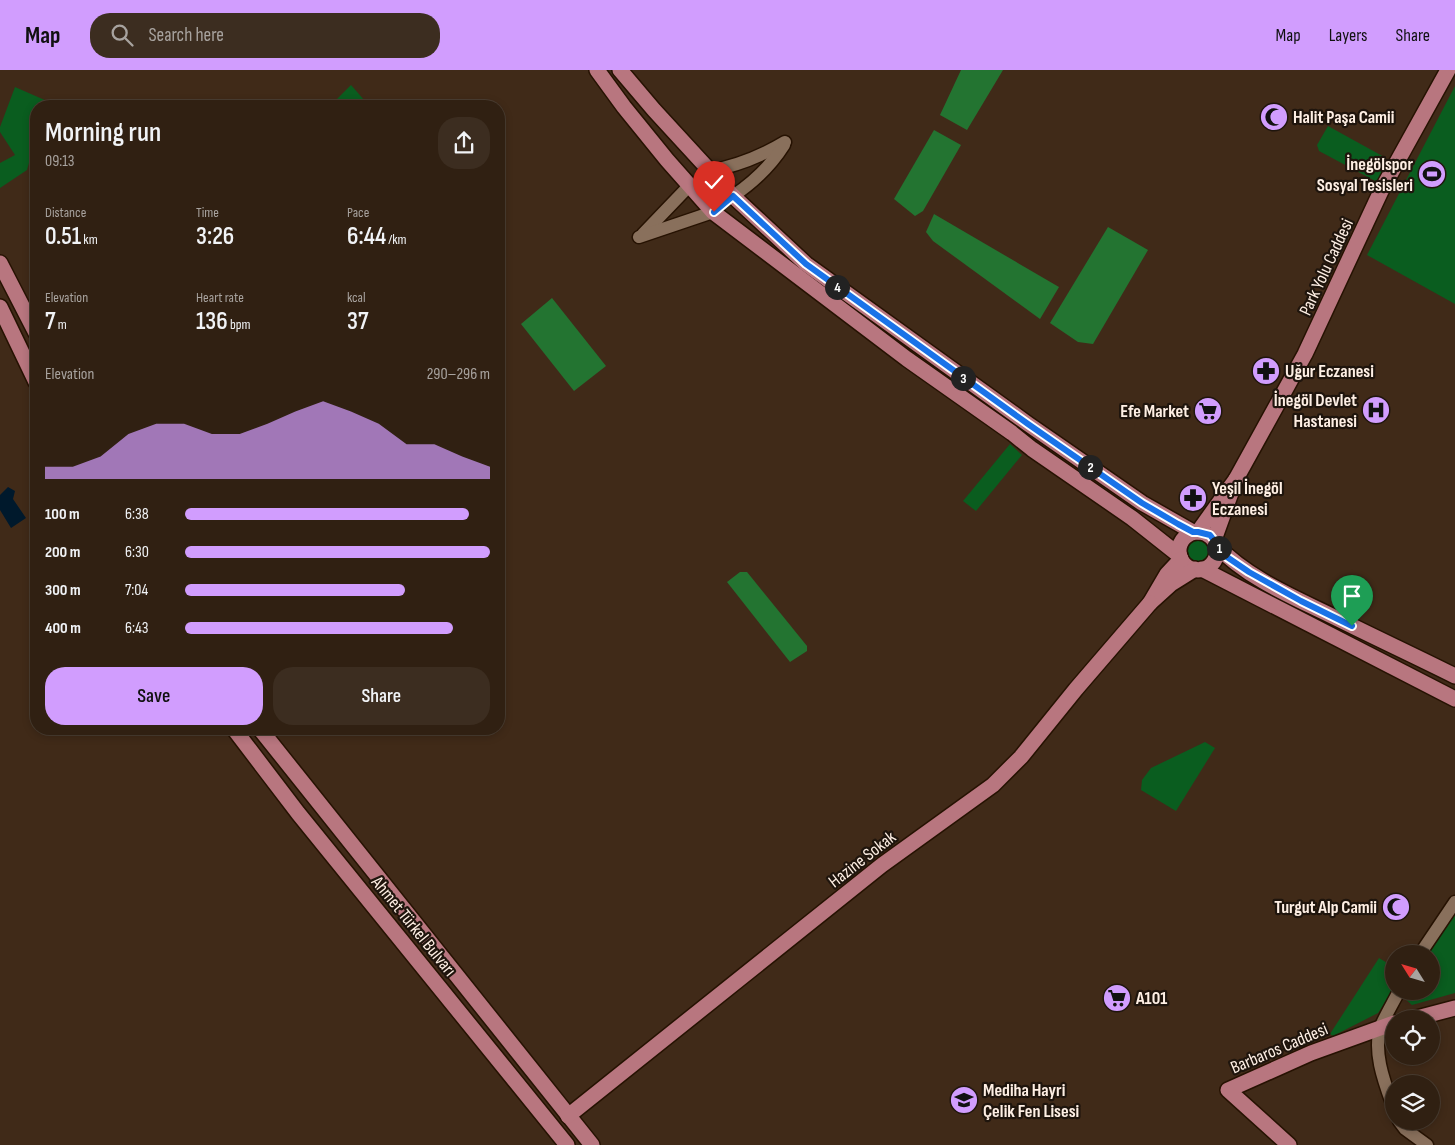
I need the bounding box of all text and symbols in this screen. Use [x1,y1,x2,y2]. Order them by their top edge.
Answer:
search box [90,13,440,58]
text: Map [25,21,60,50]
icon: search [108,21,136,49]
text: Search here [148,24,224,47]
text: Map [1276,25,1301,46]
text: Layers [1329,25,1368,46]
text: Share [1396,25,1430,46]
mosque icon: Halit Paşa Camii [1259,102,1289,132]
place label: Halit Paşa Camii [1293,107,1394,128]
text: Morning run [45,116,161,149]
button: share [438,117,490,169]
text: 09:13 [45,152,75,171]
place label: İnegölspor Sosyal Tesisleri [1317,154,1413,196]
sports icon: İnegölspor Sosyal Tesisleri [1417,159,1447,189]
pin [693,161,735,212]
icon: check [700,168,728,196]
text: Distance [45,204,86,221]
text: Time [196,204,219,221]
text: Pace [347,204,369,221]
street label: Park Yolu Caddesi [1295,215,1358,319]
text: 0.51 [45,221,81,252]
text: 3:26 [196,221,234,252]
text: 6:44 [347,221,386,252]
text: km [81,231,98,248]
text: /km [386,231,407,248]
pin: 4 [824,274,850,300]
text: 4 [834,279,841,296]
text: Elevation [45,289,88,306]
text: Heart rate [196,289,244,306]
text: kcal [347,289,366,306]
text: 7 [45,306,56,337]
text: 136 [196,306,228,337]
text: 37 [347,306,368,337]
text: m [56,316,67,333]
text: bpm [228,316,250,333]
pharmacy icon: Uğur Eczanesi [1251,356,1281,386]
place label: Uğur Eczanesi [1285,361,1374,382]
text: Elevation [45,365,94,384]
text: 290–296 m [427,365,490,384]
pin: 3 [950,366,976,390]
text: 3 [960,370,967,387]
place label: İnegöl Devlet Hastanesi [1274,390,1357,432]
hospital icon: İnegöl Devlet Hastanesi [1361,395,1391,425]
supermarket icon: Efe Market [1193,396,1223,426]
place label: Efe Market [1120,401,1189,422]
pin: 2 [1078,454,1102,480]
text: 2 [1087,459,1094,476]
place label: Yeşil İnegöl Eczanesi [1212,478,1283,520]
pharmacy icon: Yeşil İnegöl Eczanesi [1178,483,1208,513]
text: 100 m [45,505,80,524]
text: 6:38 [125,505,149,524]
pin: 1 [1206,536,1232,560]
text: 1 [1217,540,1222,557]
text: 200 m [45,543,80,562]
text: 6:30 [125,543,149,562]
pin [1331,575,1373,626]
text: 300 m [45,581,81,600]
text: 7:04 [125,581,148,600]
icon: arrive [1338,582,1366,610]
text: 400 m [45,619,81,638]
text: 6:43 [125,619,149,638]
button: Save [45,667,263,725]
button: Share [273,667,490,725]
street label: Hazine Sokak [825,827,900,892]
street label: Ahmet Türkel Bulvarı [366,871,460,981]
mosque icon: Turgut Alp Camii [1381,892,1411,922]
place label: Turgut Alp Camii [1274,897,1377,918]
north arrow [1385,945,1440,1000]
map controls [1385,945,1440,1130]
supermarket icon: A101 [1102,983,1132,1013]
place label: A101 [1135,988,1167,1009]
button: locate [1385,1010,1440,1065]
street label: Barbaros Caddesi [1227,1019,1331,1078]
button: layers [1385,1075,1440,1130]
place label: Mediha Hayri Çelik Fen Lisesi [983,1080,1079,1122]
school or university icon: Mediha Hayri Çelik Fen Lisesi [949,1085,979,1115]

